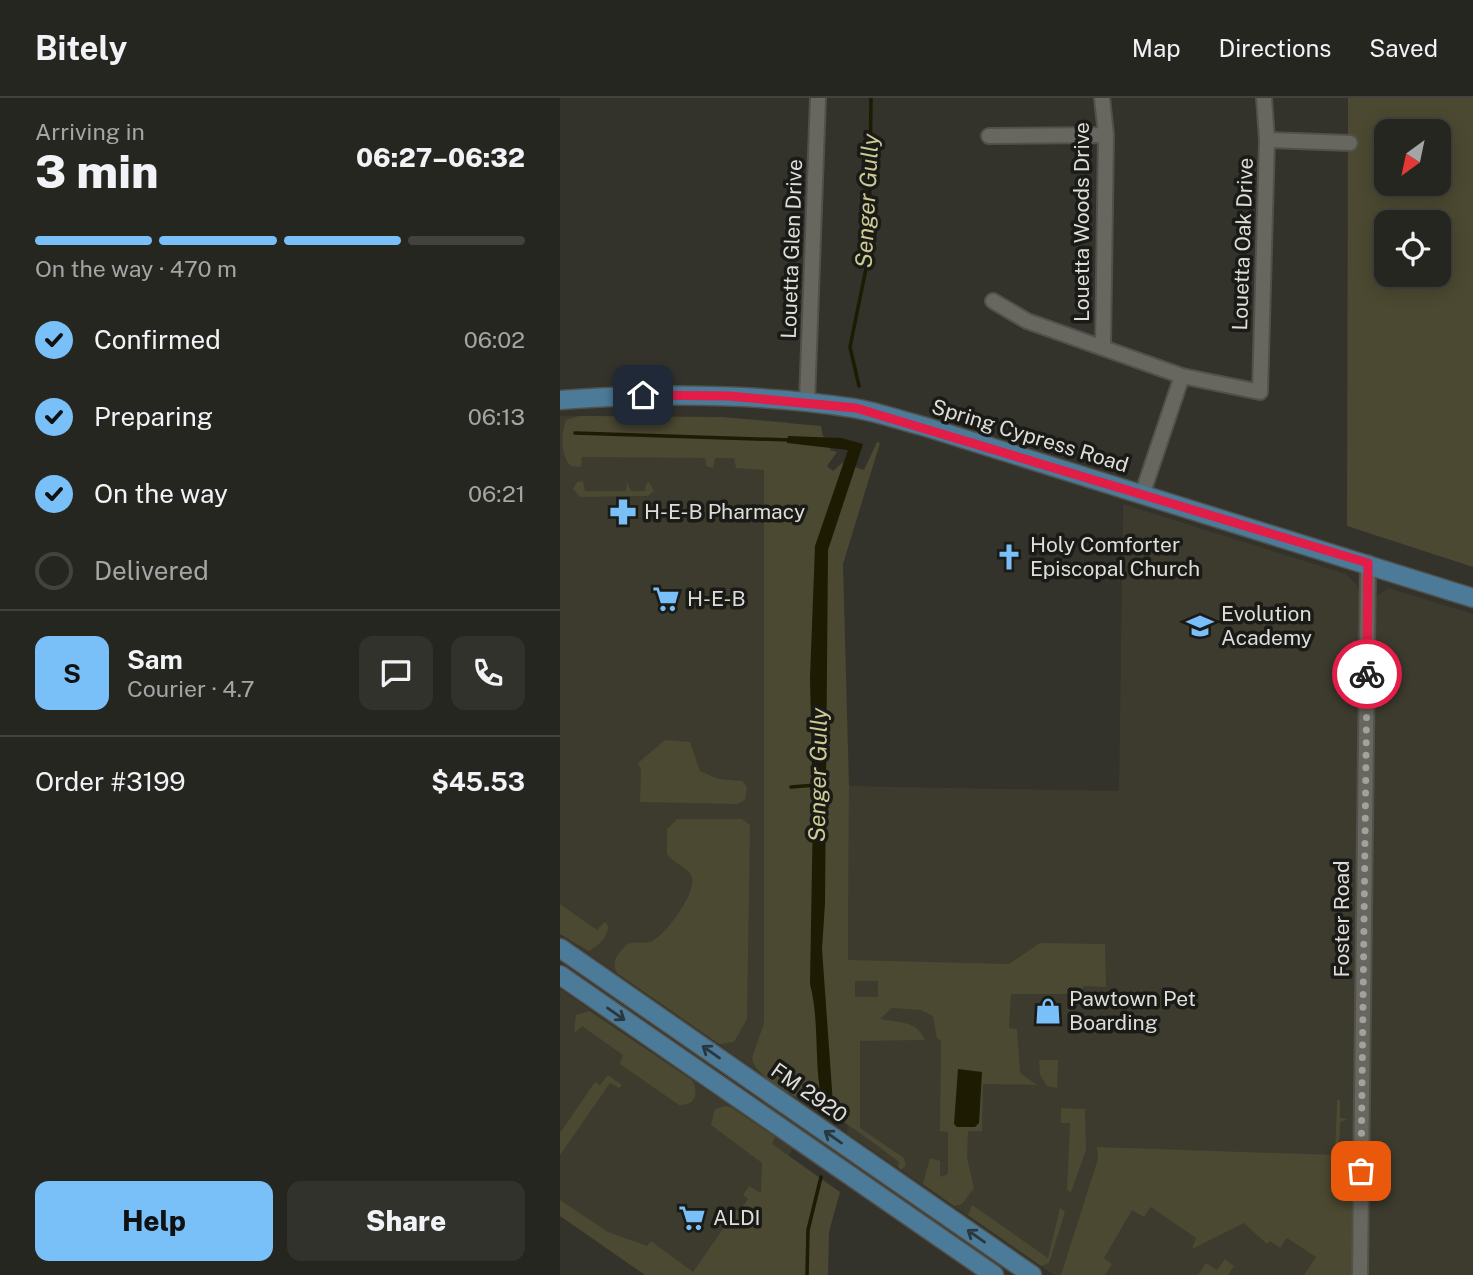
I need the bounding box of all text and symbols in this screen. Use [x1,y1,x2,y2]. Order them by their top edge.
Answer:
text: Bitely [35,29,127,67]
text: Map [1132,34,1181,62]
text: Directions [1219,34,1331,62]
text: Saved [1369,34,1438,62]
text: Arriving in [35,118,145,145]
north arrow [1374,119,1451,196]
map controls [1374,119,1451,287]
street label: Louetta Woods Drive [1069,122,1094,322]
water label: Senger Gully [850,132,884,269]
text: 06:27–06:32 [356,142,525,173]
text: 3 min [35,144,159,198]
street label: Louetta Oak Drive [1227,157,1258,331]
street label: Louetta Glen Drive [776,159,807,339]
button: locate [1374,210,1451,287]
text: On the way · 470 m [35,255,237,282]
icon: check [35,321,73,359]
text: Confirmed [94,324,221,355]
text: 06:02 [464,326,525,353]
pin [613,365,673,425]
icon: home [624,376,662,414]
street label: Spring Cypress Road [929,394,1132,477]
icon: check [35,398,73,436]
text: Preparing [94,401,213,432]
text: 06:13 [468,403,525,430]
icon: check [35,475,73,513]
text: On the way [94,478,228,509]
text: 06:21 [468,480,525,507]
pharmacy icon: H-E-B Pharmacy [608,497,638,527]
place label: H-E-B Pharmacy [644,499,805,524]
place label: Holy Comforter Episcopal Church [1030,532,1200,581]
church icon: Holy Comforter Episcopal Church [994,542,1024,572]
text: Delivered [94,555,209,586]
supermarket icon: H-E-B [651,584,681,614]
place label: H-E-B [687,586,746,611]
place label: Evolution Academy [1221,601,1312,650]
school or university icon: Evolution Academy [1185,611,1215,641]
button: chat [359,636,433,710]
button: phone [451,636,525,710]
courier [1332,639,1402,709]
text: Sam [127,644,183,675]
icon: bike [1348,655,1386,693]
text: S [63,658,81,689]
text: Courier · 4.7 [127,675,255,702]
water label: Senger Gully [803,706,832,842]
text: Order #3199 [35,766,186,797]
text: $45.53 [431,766,525,797]
street label: Foster Road [1329,860,1354,978]
place label: Pawtown Pet Boarding [1069,986,1196,1035]
shop icon: Pawtown Pet Boarding [1033,996,1063,1026]
one-way arrow [606,1007,625,1021]
one-way arrow [702,1045,721,1059]
street label: FM 2920 [766,1057,852,1128]
one-way arrow [824,1130,843,1144]
pin [1331,1141,1391,1201]
icon: bag [1342,1152,1380,1190]
button: Help [35,1181,273,1261]
button: Share [287,1181,525,1261]
supermarket icon: ALDI [677,1203,707,1233]
place label: ALDI [713,1205,761,1230]
one-way arrow [967,1229,986,1243]

